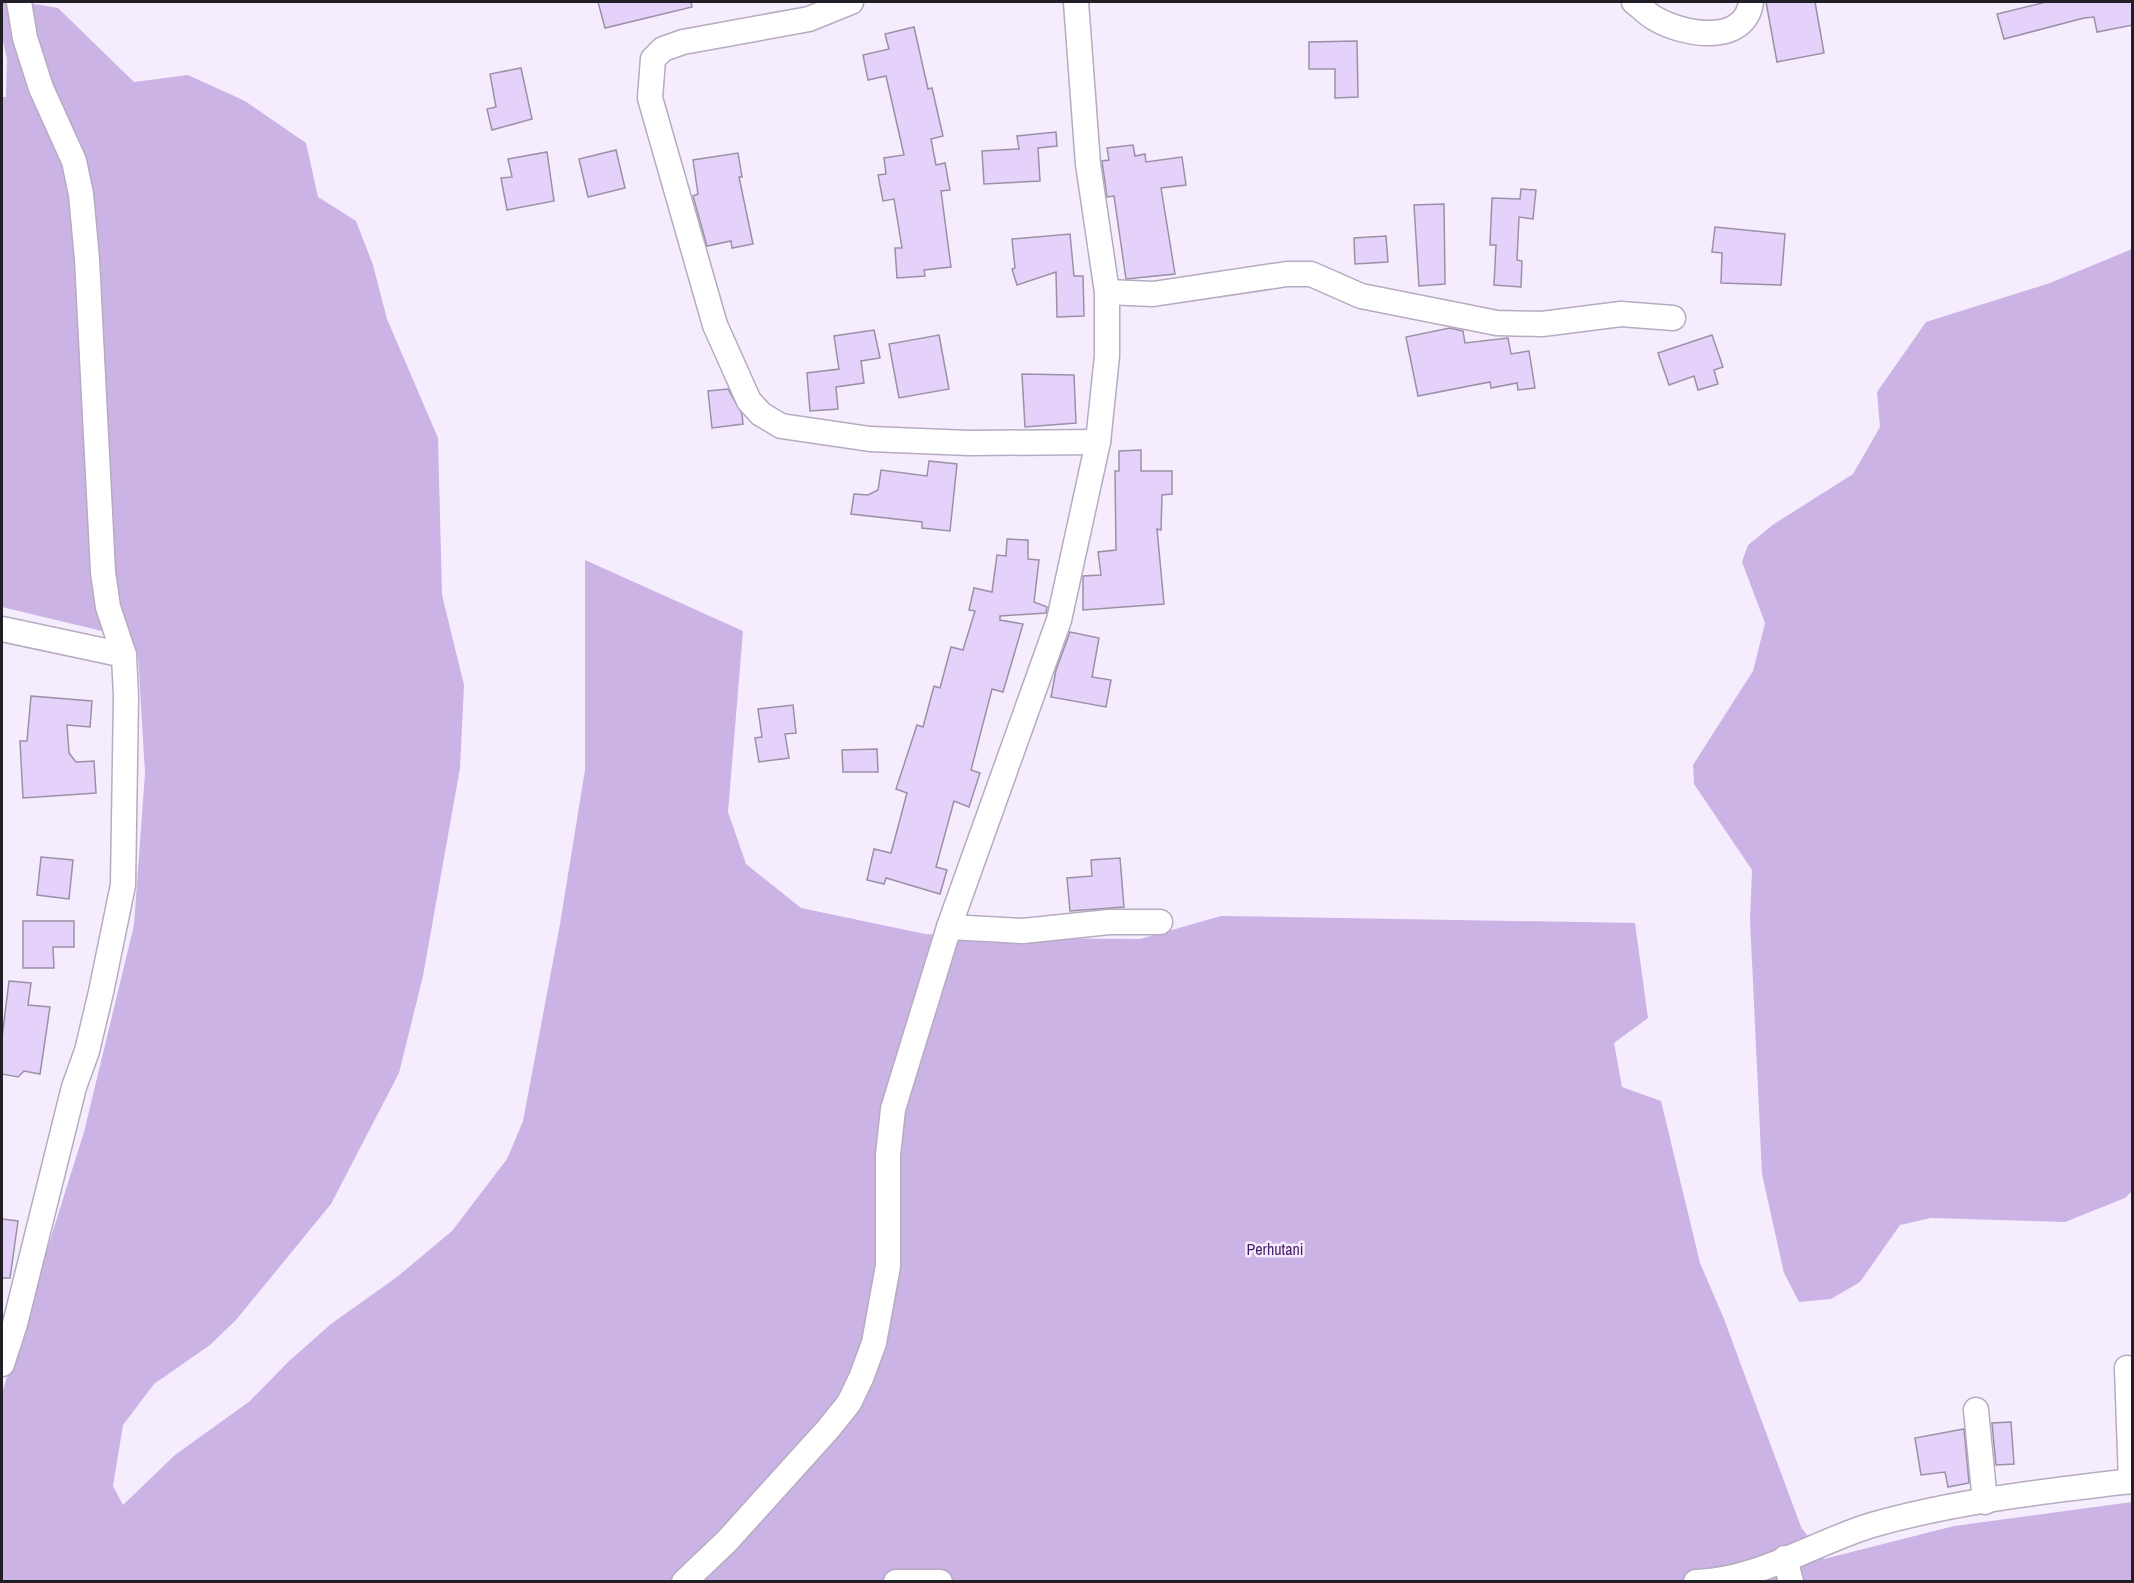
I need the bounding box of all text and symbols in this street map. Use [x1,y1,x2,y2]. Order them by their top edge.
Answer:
park label: Perhutani [1247,1238,1303,1260]

